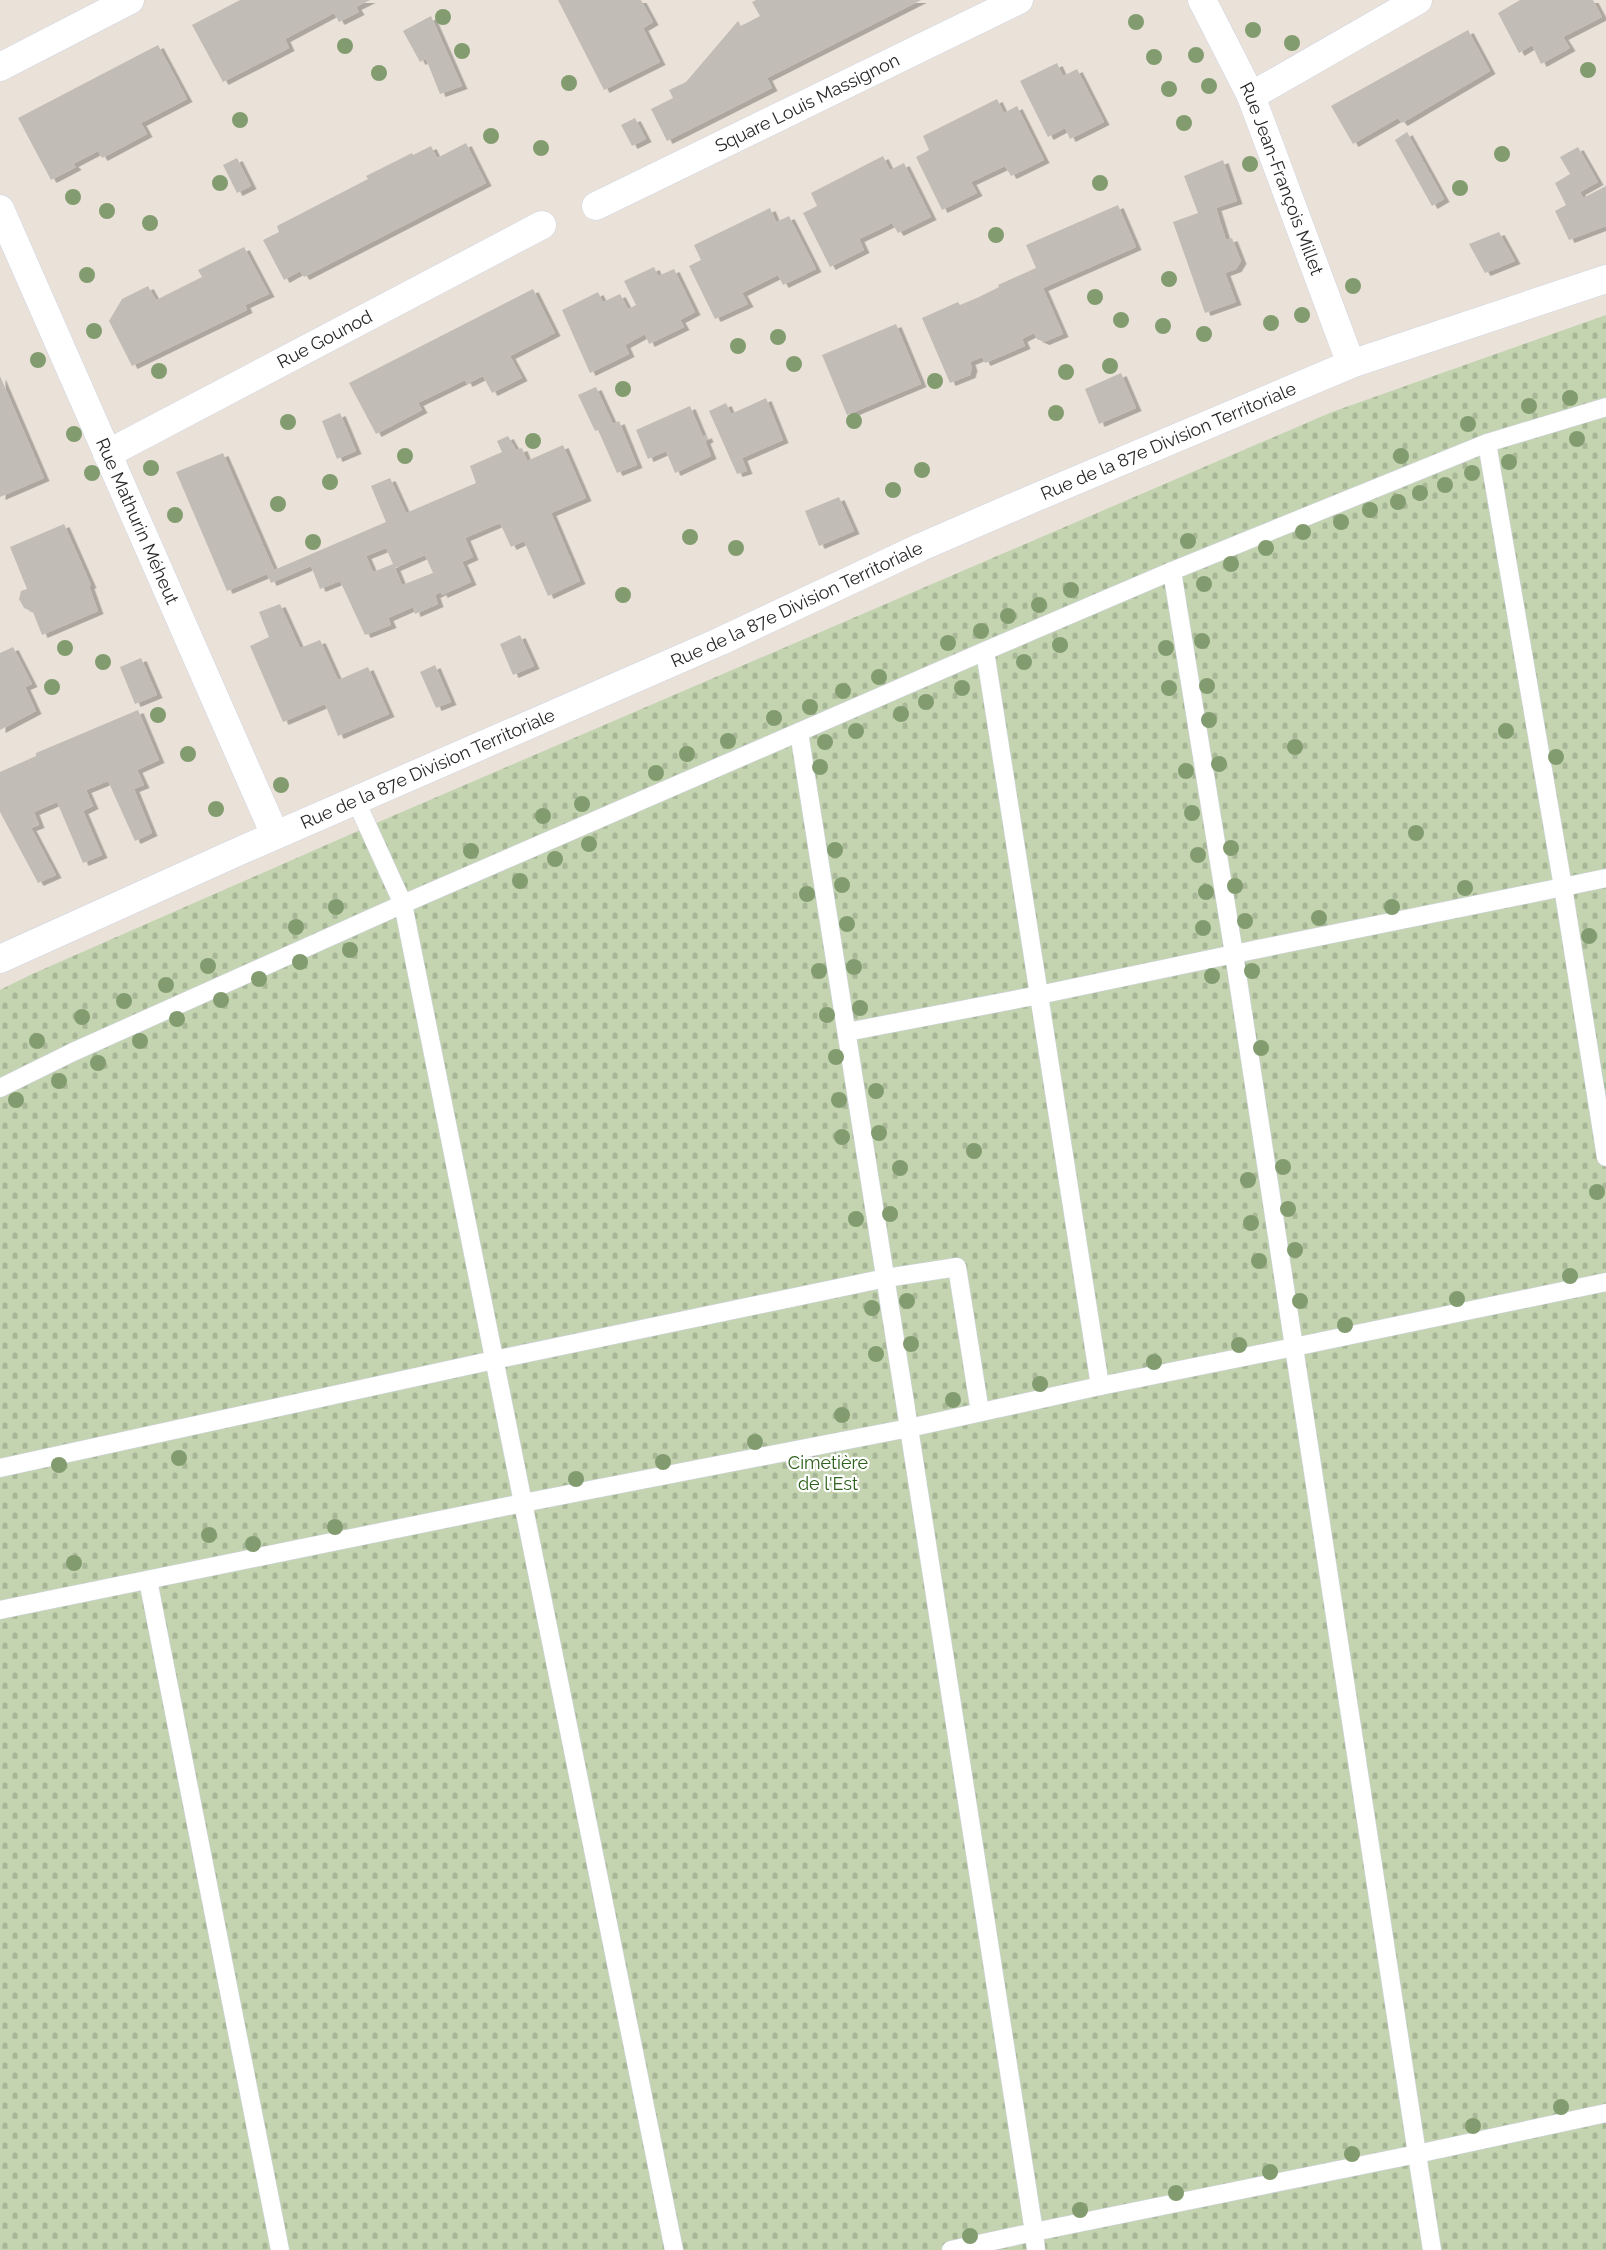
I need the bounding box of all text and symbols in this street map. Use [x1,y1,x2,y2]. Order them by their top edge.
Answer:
street label: Square Louis Massignon [711,49,903,156]
street label: Rue Jean-François Millet [1236,79,1328,278]
street label: Rue Gounod [273,305,375,373]
street label: Rue de la 87e Division Territoriale [1037,377,1299,504]
street label: Rue Mathurin Méheut [92,435,183,607]
street label: Rue de la 87e Division Territoriale [667,537,926,672]
street label: Rue de la 87e Division Territoriale [297,704,558,833]
park label: Cimetière de l'Est [788,1452,869,1494]

